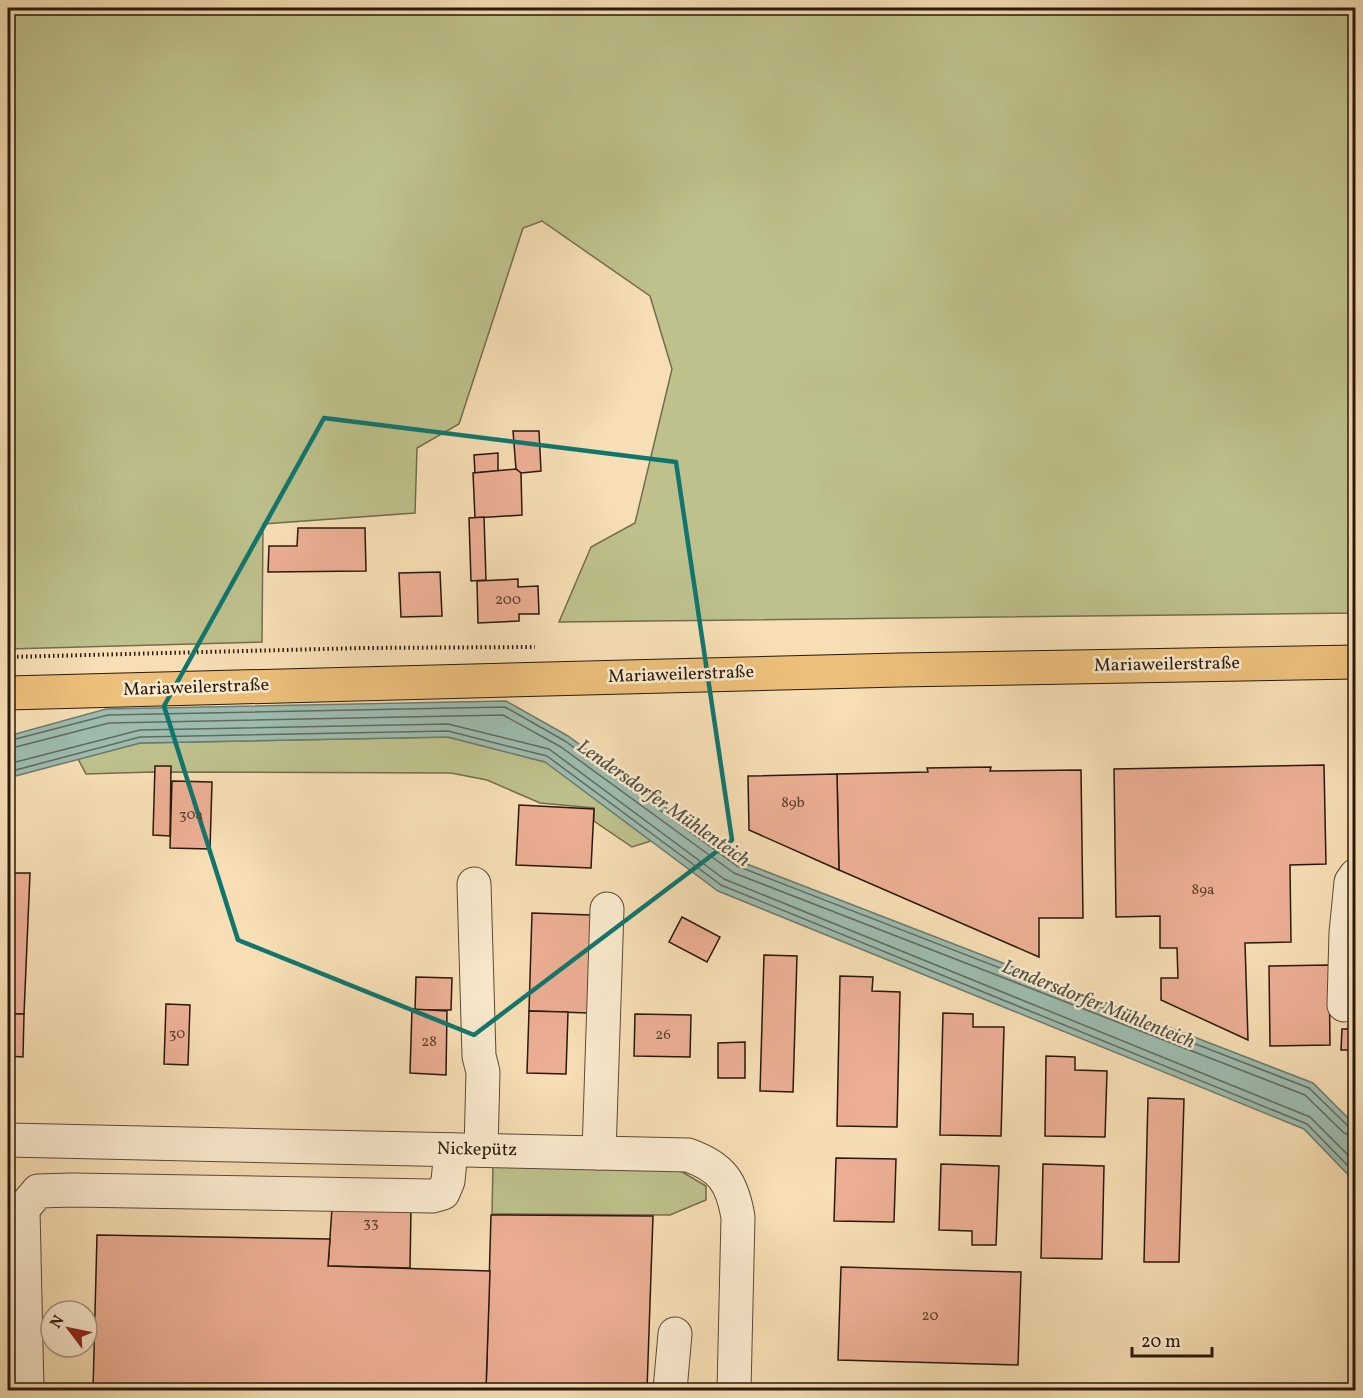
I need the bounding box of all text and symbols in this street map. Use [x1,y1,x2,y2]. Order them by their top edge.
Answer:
house number: 200 [495,590,521,611]
street label: Mariaweilerstraße [1094,651,1240,679]
street label: Mariaweilerstraße [608,660,754,690]
street label: Mariaweilerstraße [123,673,269,703]
water label: Lendersdorfer Mühlenteich [571,733,755,875]
house number: 89b [781,793,805,814]
house number: 30a [179,805,203,826]
house number: 89a [1192,880,1214,901]
water label: Lendersdorfer Mühlenteich [997,953,1199,1057]
house number: 30 [169,1024,185,1045]
house number: 26 [655,1025,671,1046]
house number: 28 [421,1032,437,1053]
street label: Nickepütz [437,1137,517,1163]
house number: 33 [363,1213,379,1234]
north arrow [39,1299,99,1359]
house number: 20 [922,1306,938,1327]
text: N [46,1311,71,1333]
scale bar [1132,1320,1212,1358]
text: 20 m [1141,1330,1181,1355]

